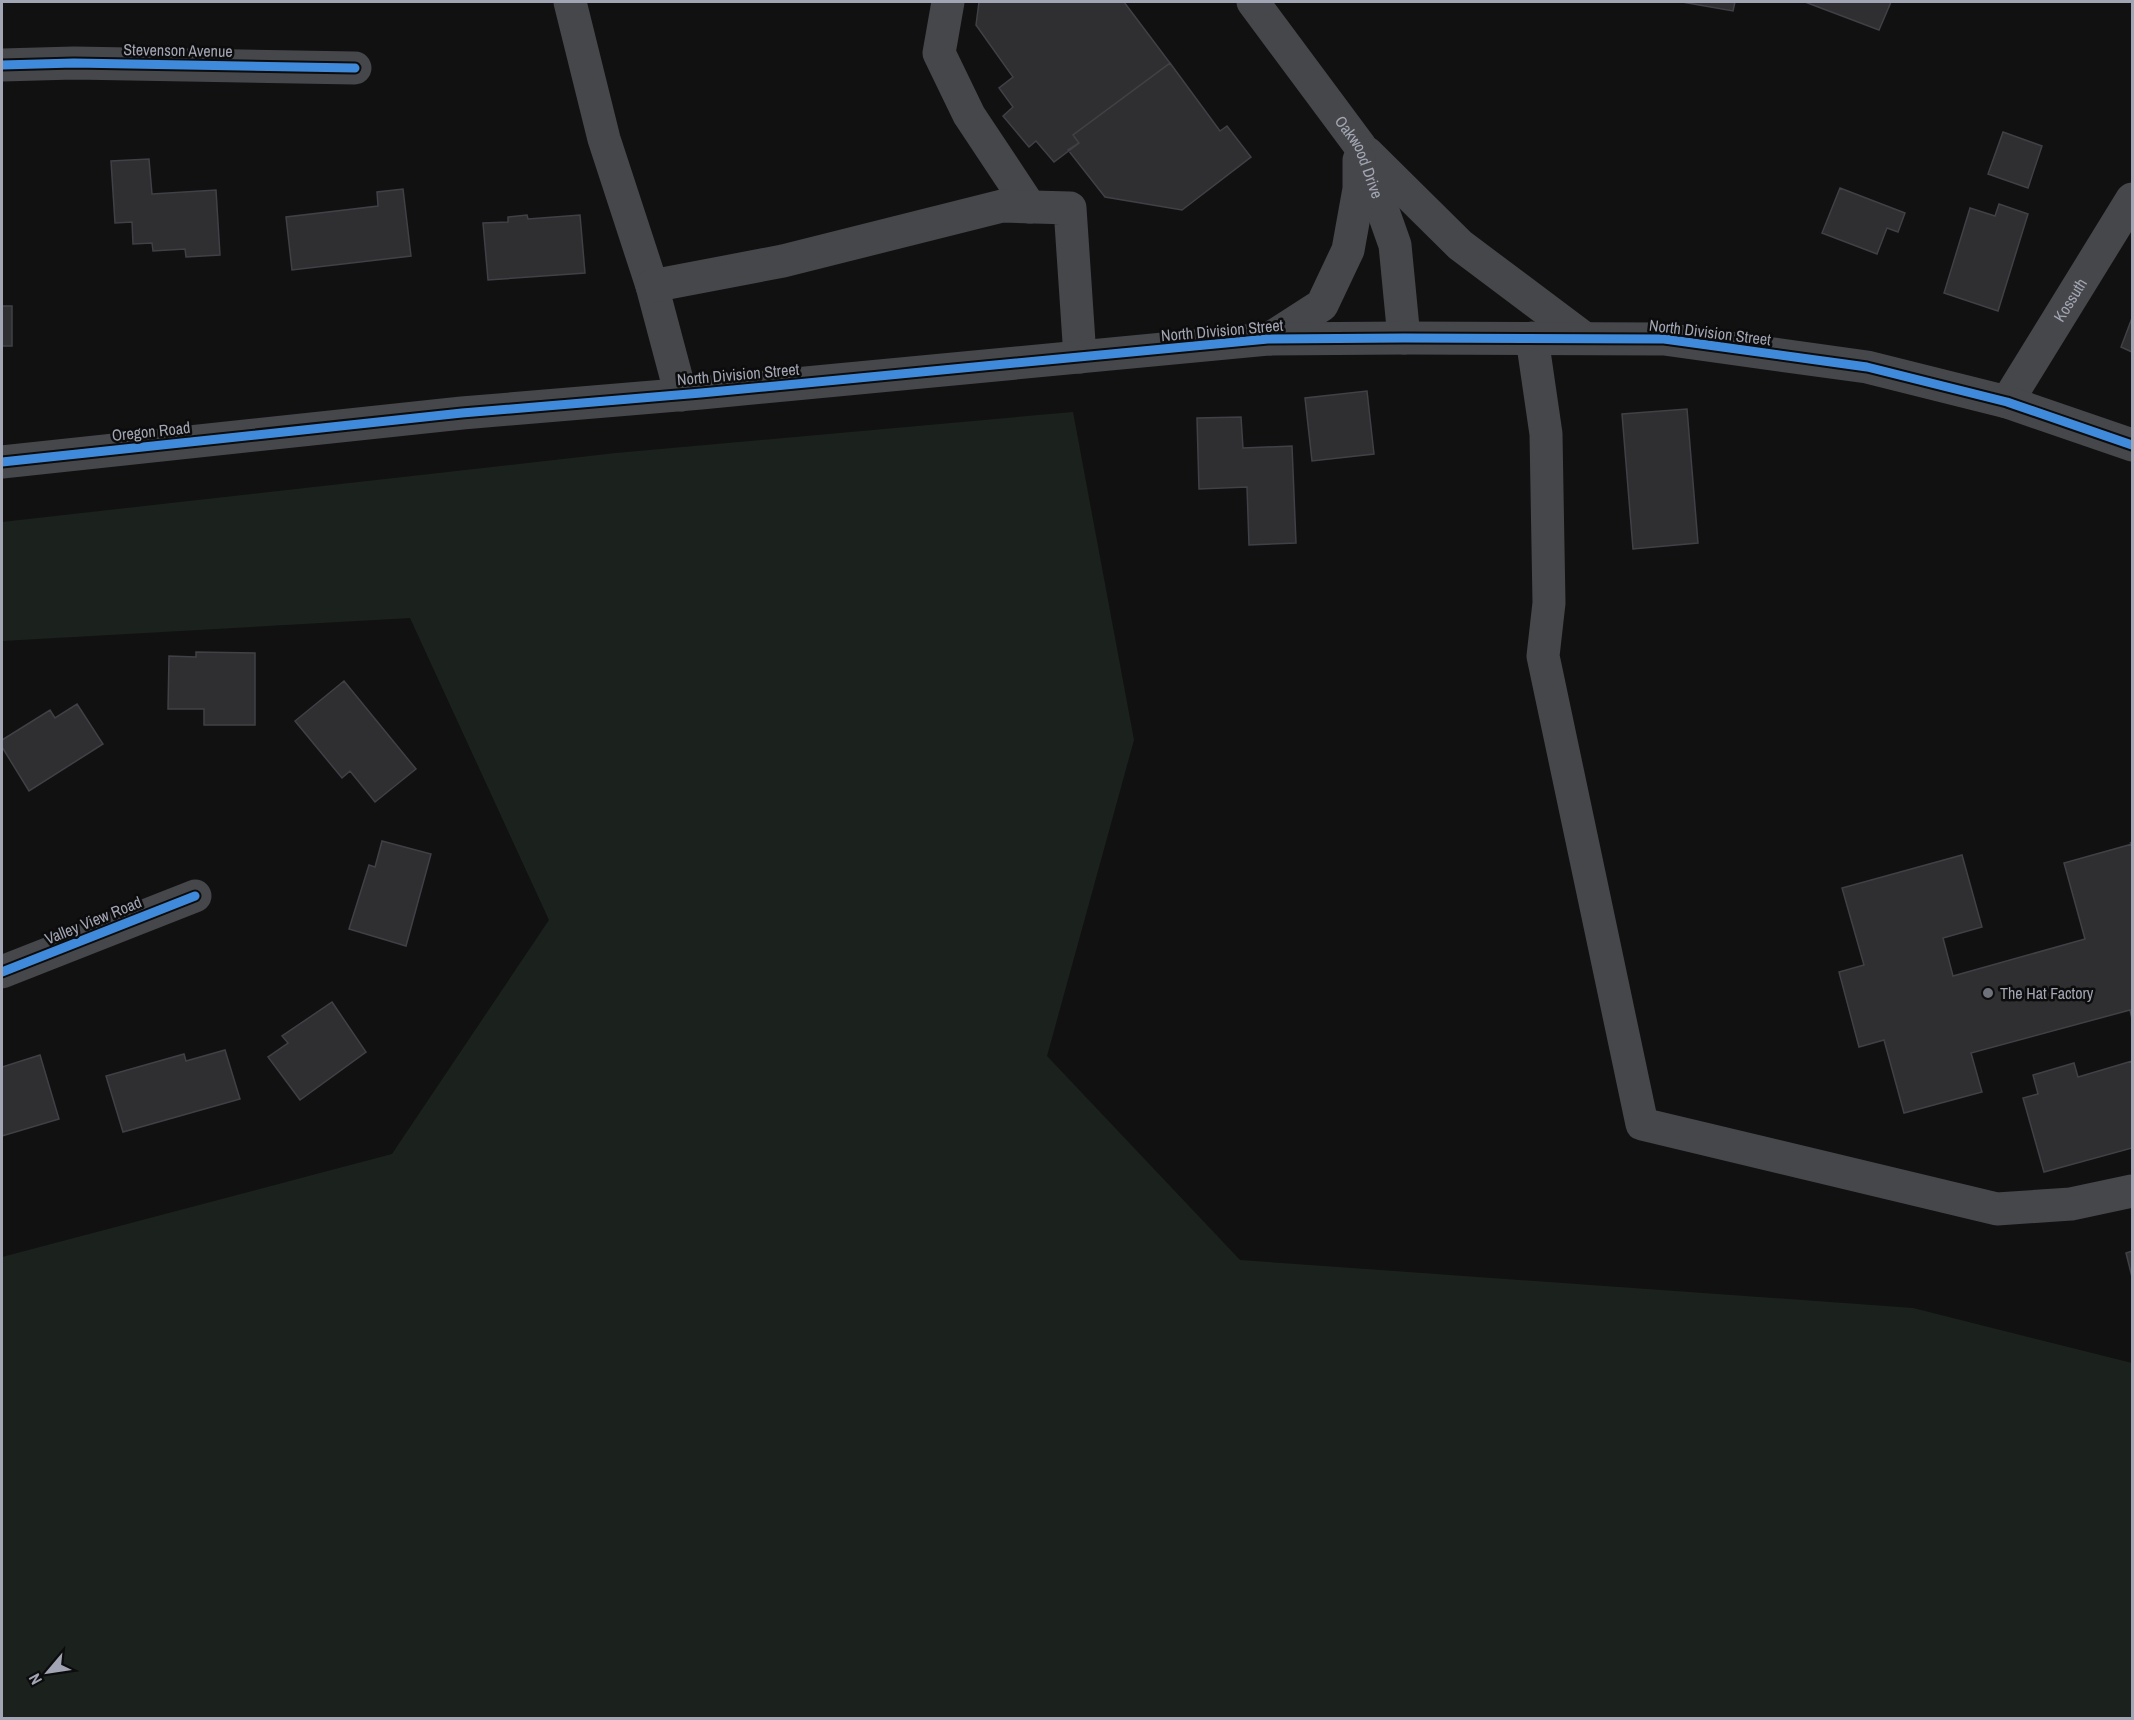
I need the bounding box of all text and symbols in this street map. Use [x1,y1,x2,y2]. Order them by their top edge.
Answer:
street label: Stevenson Avenue [123,38,233,62]
street label: Oakwood Drive [1330,111,1389,201]
street label: Kossuth [2048,274,2092,326]
street label: North Division Street [1160,314,1284,346]
street label: North Division Street [1648,314,1772,350]
street label: North Division Street [676,358,800,390]
street label: Oregon Road [111,416,191,446]
street label: Valley View Road [41,891,145,949]
place label: The Hat Factory [2000,982,2094,1004]
marker: The Hat Factory [1981,986,1995,1000]
north arrow [18,1642,78,1702]
text: N [23,1670,47,1689]

